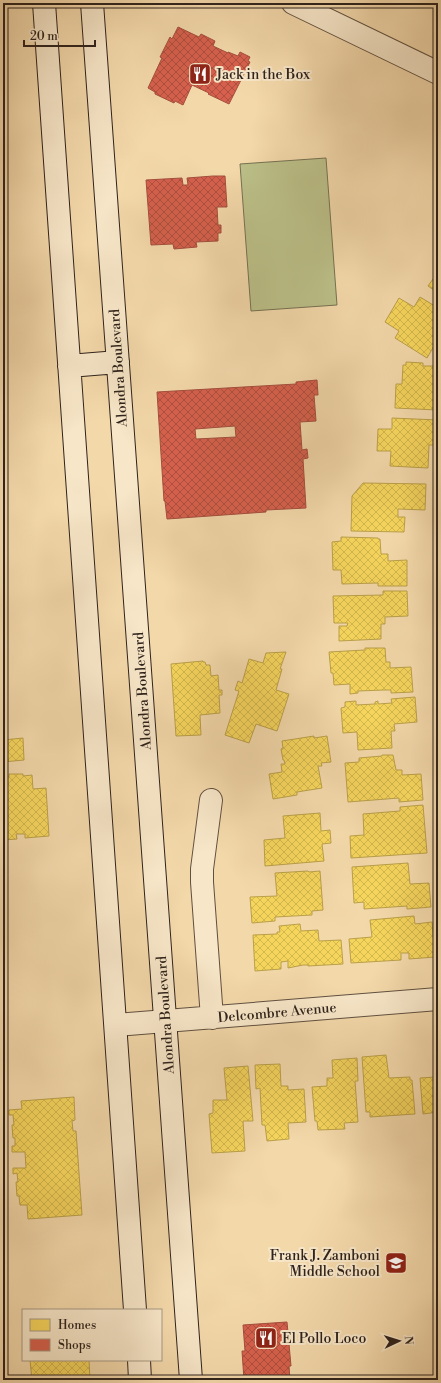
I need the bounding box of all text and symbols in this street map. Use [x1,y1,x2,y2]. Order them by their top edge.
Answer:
scale bar [24,22,95,48]
text: 20 m [30,29,58,44]
restaurant icon: Jack in the Box [187,61,213,87]
place label: Jack in the Box [215,66,311,84]
street label: Alondra Boulevard [106,308,132,429]
street label: Alondra Boulevard [130,631,156,752]
street label: Alondra Boulevard [153,955,179,1076]
street label: Delcombre Avenue [217,999,337,1027]
place label: Frank J. Zamboni Middle School [270,1247,380,1281]
school or university icon: Frank J. Zamboni Middle School [383,1250,409,1276]
legend [22,1309,162,1361]
text: Homes [58,1318,96,1333]
north arrow [379,1321,419,1361]
restaurant icon: El Pollo Loco [253,1325,279,1351]
place label: El Pollo Loco [282,1330,366,1348]
text: N [401,1336,415,1345]
text: Shops [58,1338,91,1353]

